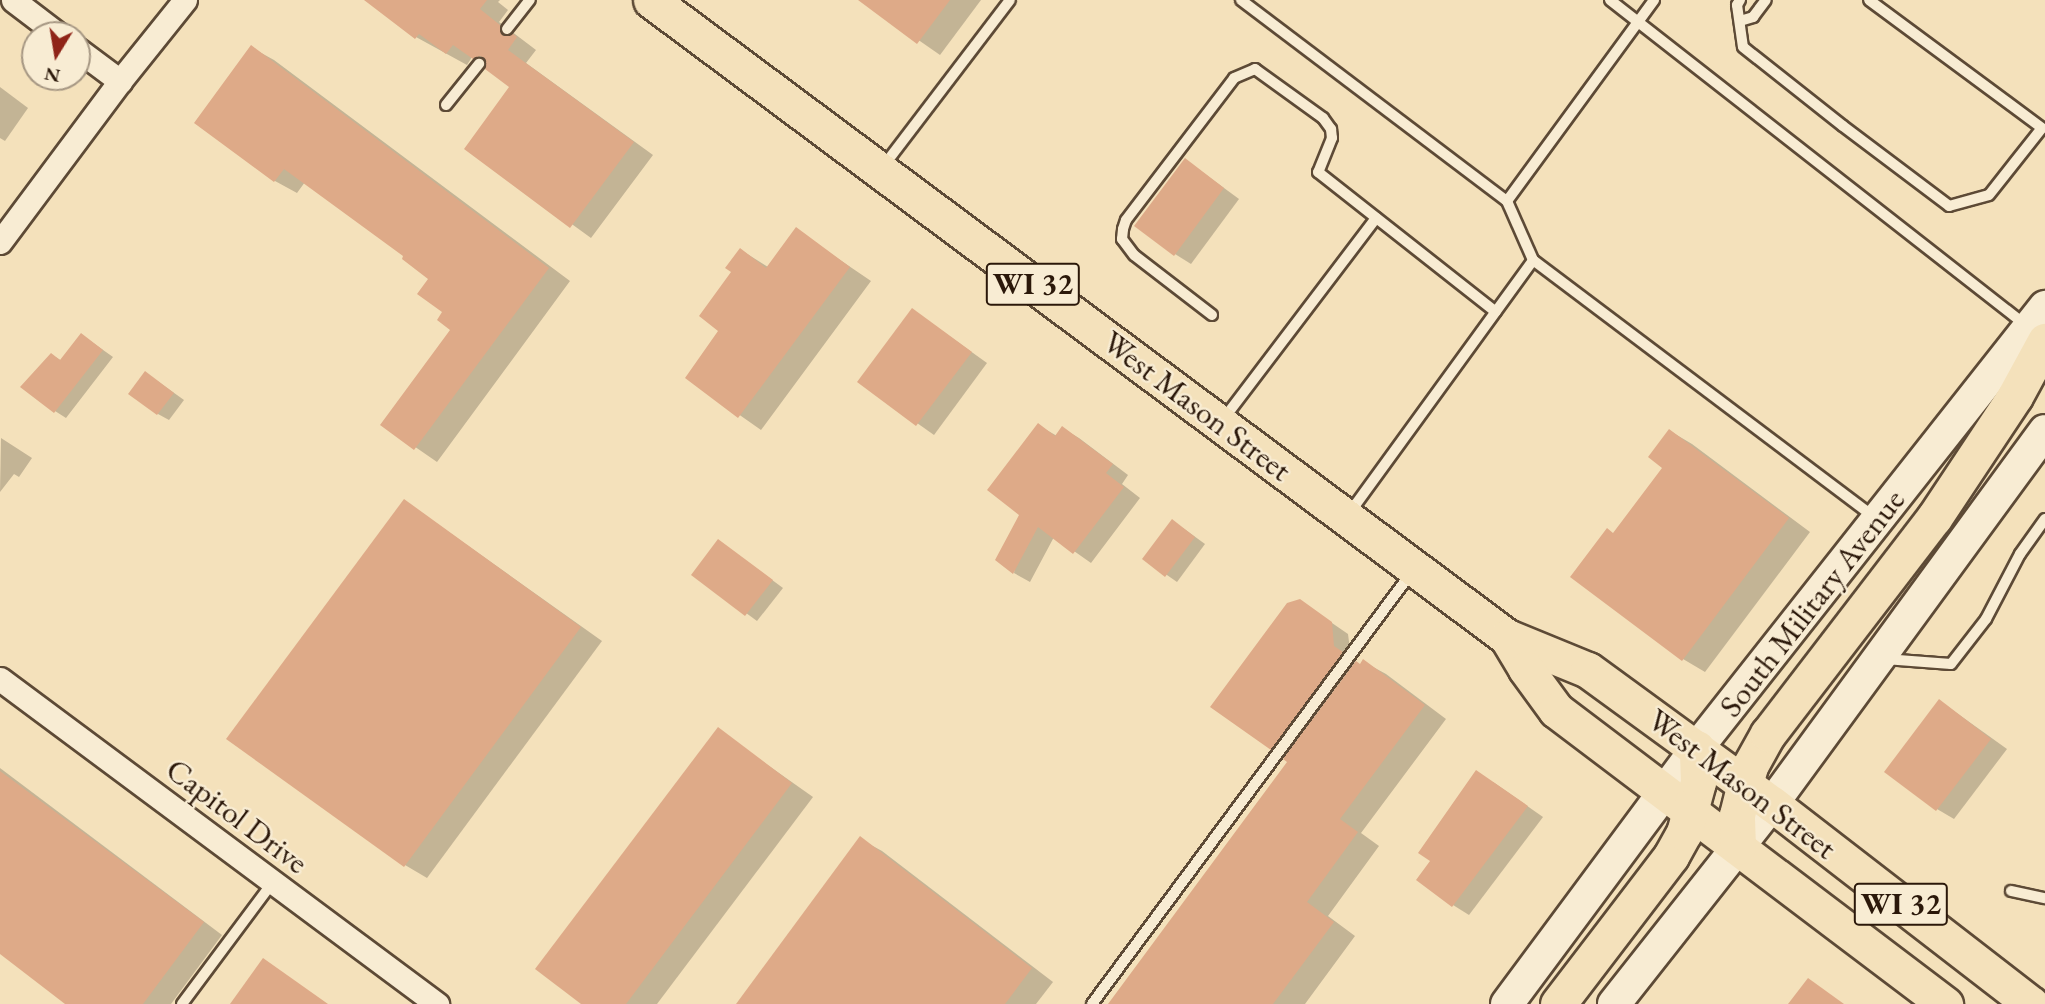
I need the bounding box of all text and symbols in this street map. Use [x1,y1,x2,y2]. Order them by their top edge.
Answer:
north arrow [21,21,91,91]
text: N [42,61,62,89]
road number: WI 32 [986,258,1080,310]
street label: West Mason Street [1095,323,1299,489]
street label: South Military Avenue [1711,481,1913,725]
street label: West Mason Street [1640,701,1844,867]
street label: Capitol Drive [158,750,316,882]
road number: WI 32 [1854,877,1948,930]

